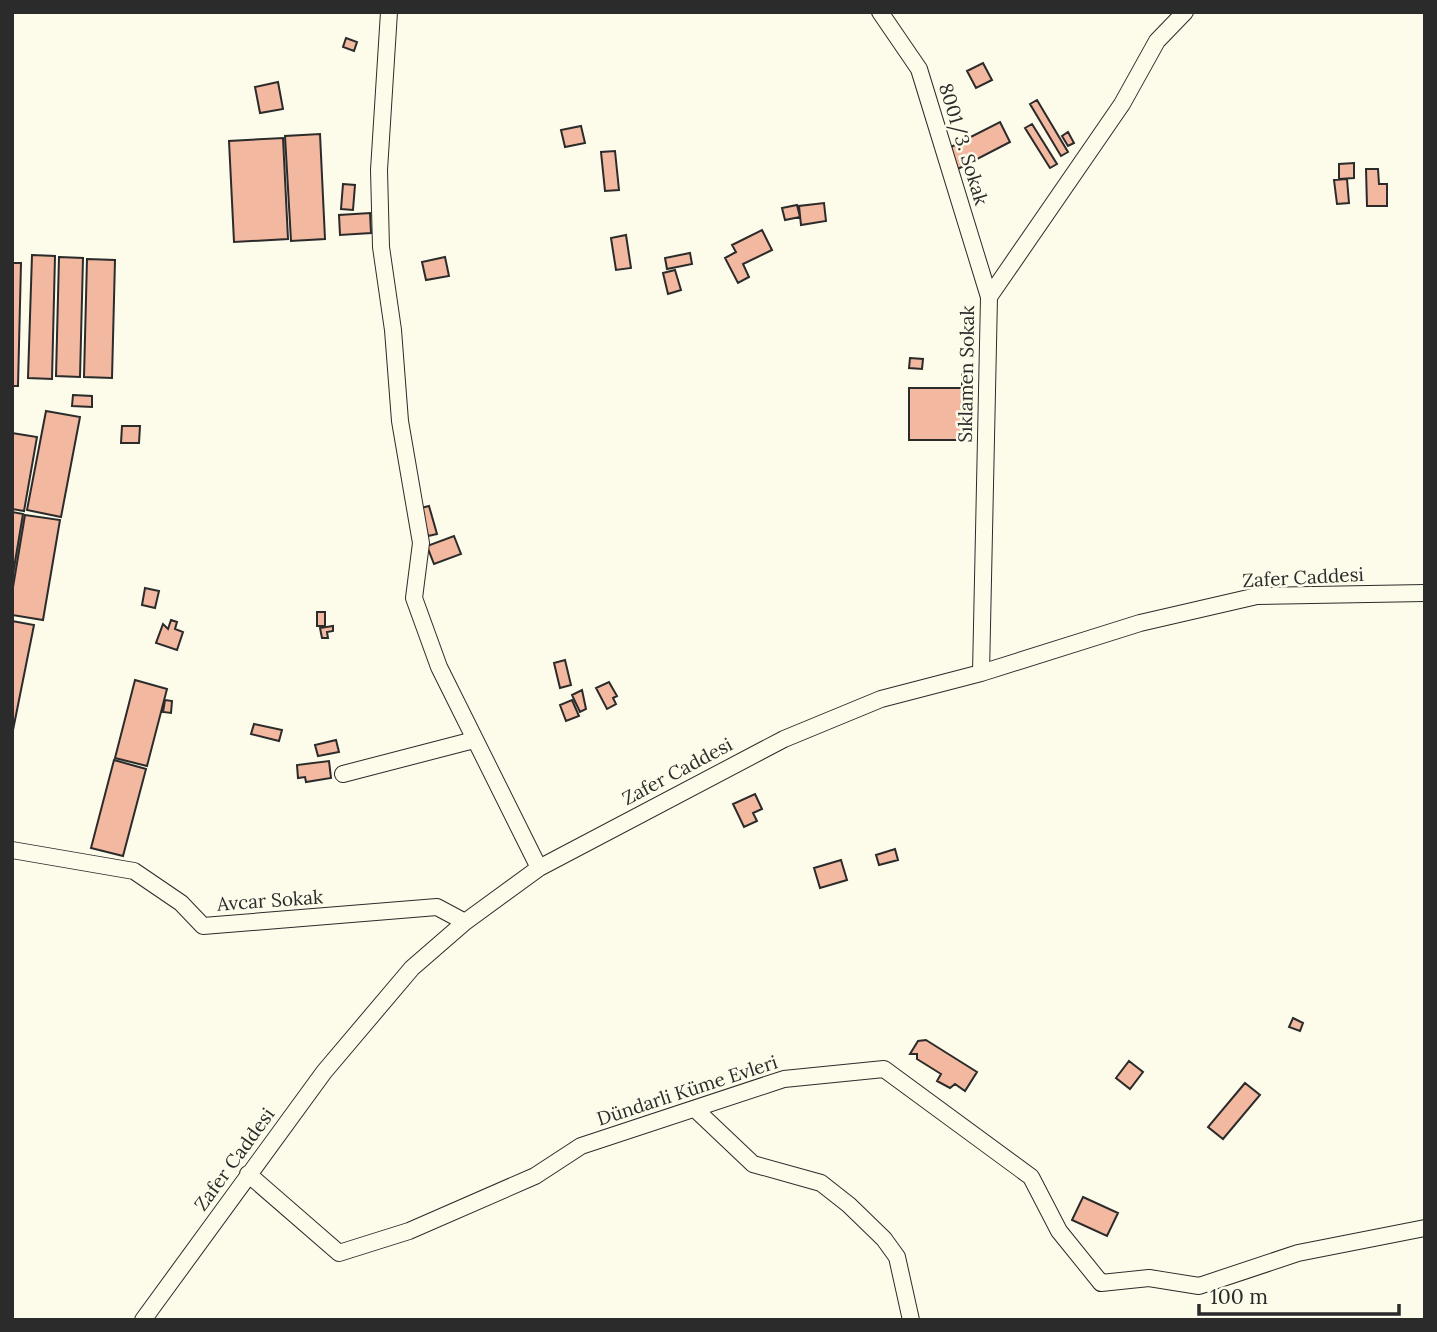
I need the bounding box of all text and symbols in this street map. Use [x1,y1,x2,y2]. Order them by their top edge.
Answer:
street label: 8001/3. Sokak [933,80,994,209]
street label: Sıklamen Sokak [953,304,979,443]
street label: Zafer Caddesi [1242,562,1364,592]
street label: Zafer Caddesi [618,732,736,810]
street label: Avcar Sokak [215,884,325,916]
street label: Dündarli Küme Evleri [594,1049,780,1131]
street label: Zafer Caddesi [189,1103,279,1215]
scale bar [1199,1272,1398,1316]
text: 100 m [1210,1283,1268,1310]

